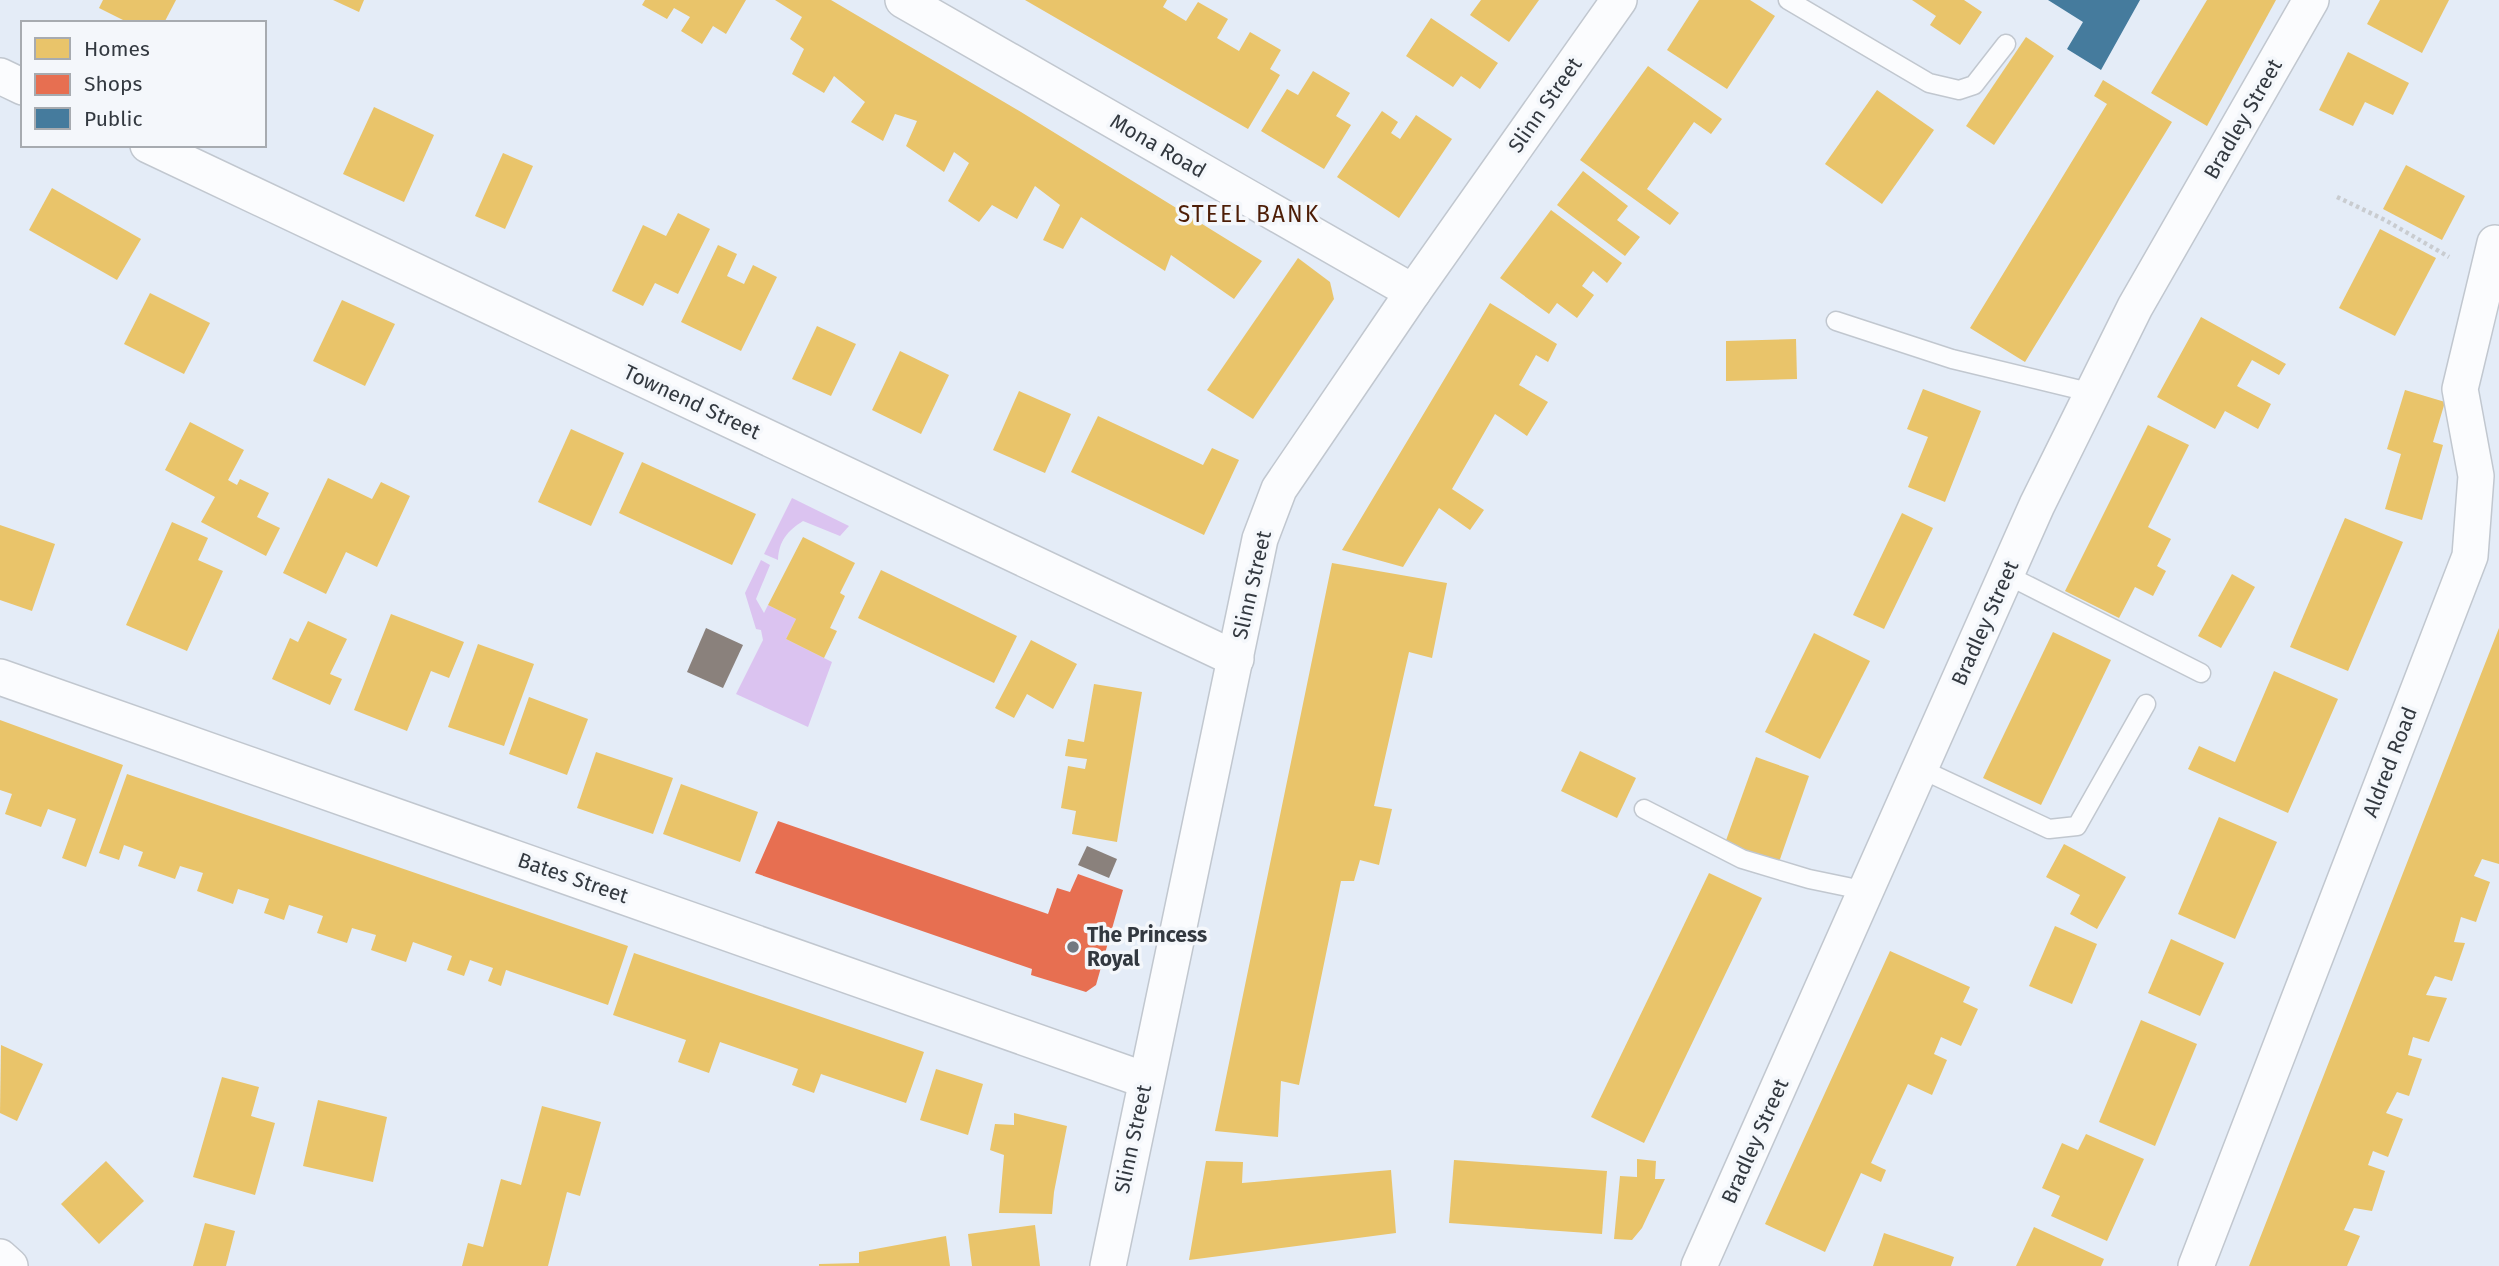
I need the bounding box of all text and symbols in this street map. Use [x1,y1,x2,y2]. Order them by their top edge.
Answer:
legend [21,21,266,147]
text: Homes [84,36,150,62]
street label: Slinn Street [1503,52,1588,158]
street label: Bradley Street [2198,54,2288,184]
text: Shops [84,71,142,97]
text: Public [84,106,142,132]
street label: Mona Road [1105,108,1211,184]
district label: STEEL BANK [1178,200,1320,228]
street label: Townend Street [619,359,765,445]
street label: Slinn Street [1227,528,1277,642]
street label: Bradley Street [1946,556,2024,690]
street label: Aldred Road [2357,703,2423,821]
street label: Bates Street [514,847,632,909]
place label: The Princess Royal [1087,922,1207,972]
marker: The Princess Royal [1065,939,1081,955]
street label: Bradley Street [1716,1074,1794,1208]
street label: Slinn Street [1109,1082,1157,1196]

